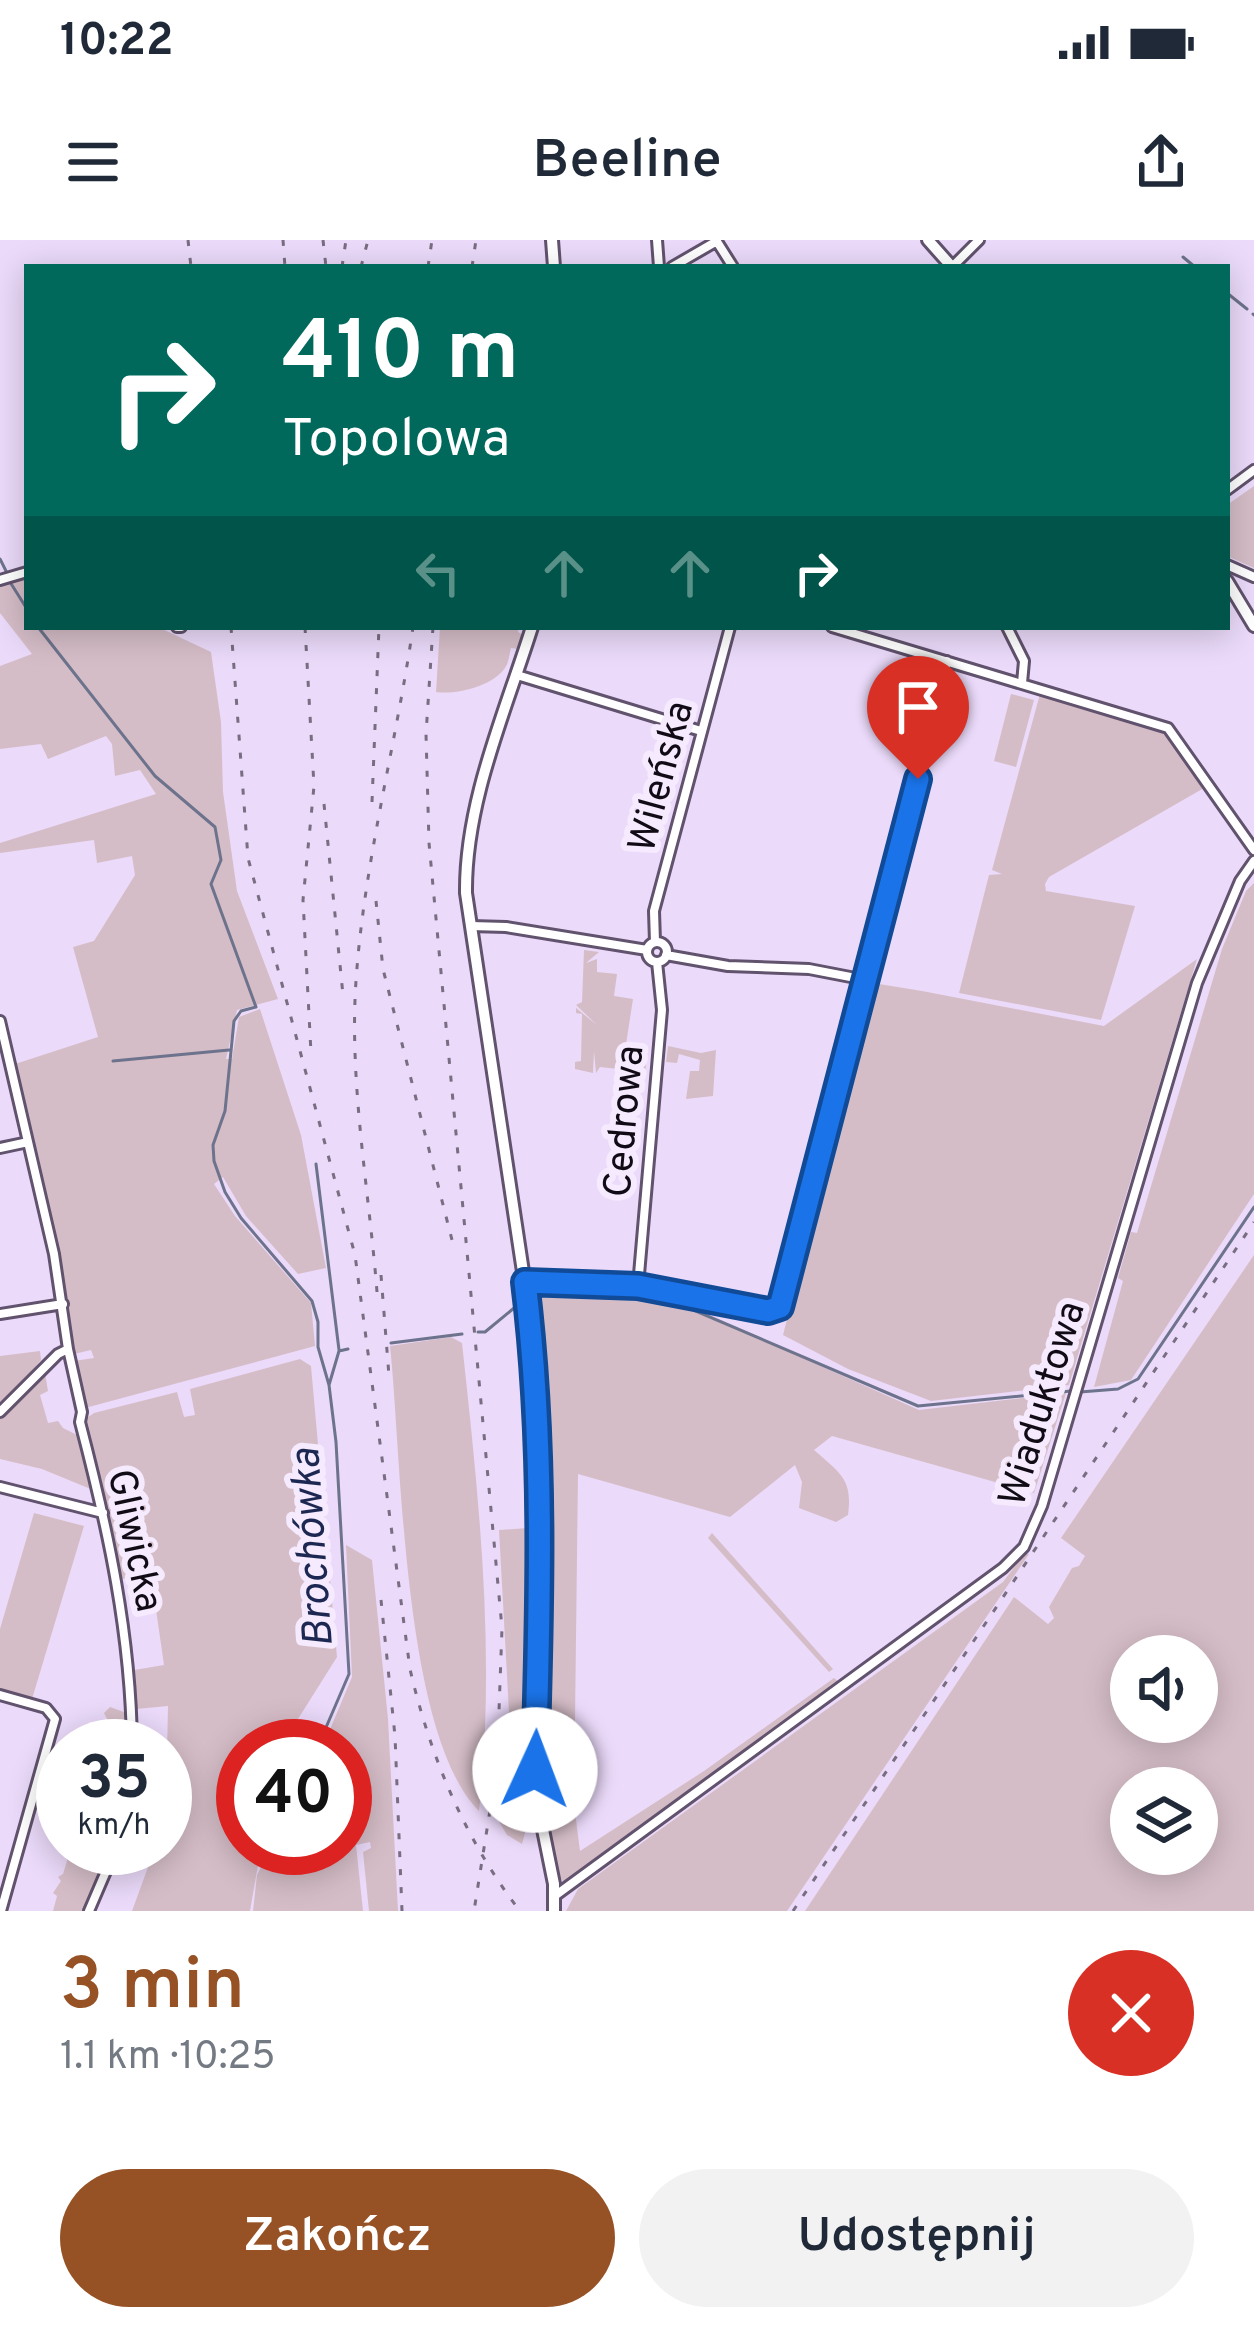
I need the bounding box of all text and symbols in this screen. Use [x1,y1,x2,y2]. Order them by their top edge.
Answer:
text: 10:22 [60,14,174,71]
text: Beeline [532,128,722,197]
icon: menu [60,129,126,195]
icon: share [1128,129,1194,195]
text: 410 m [282,303,519,409]
icon: right [84,312,240,468]
text: Topolowa [282,407,510,476]
icon: left [405,540,471,606]
icon: ahead [531,540,597,606]
icon: ahead [657,540,723,606]
icon: right [783,540,849,606]
pin [867,656,969,779]
icon: arrive [885,674,951,740]
street label: Wileńska [620,696,707,858]
street label: Cedrowa [595,1043,658,1200]
street label: Wiaduktowa [990,1296,1099,1513]
water label: Brochówka [281,1446,348,1649]
street label: Gliwicka [94,1465,172,1617]
map controls [1110,1635,1218,1875]
button: sound [1110,1635,1218,1743]
position arrow [472,1707,598,1833]
speed limit sign: 40 [216,1719,372,1875]
text: 35 [78,1744,150,1820]
button: layers [1110,1767,1218,1875]
text: km/h [78,1808,150,1845]
text: 3 min [60,1943,245,2035]
button: close [1068,1950,1194,2076]
text: 1.1 km · 10:25 [60,2034,276,2083]
button: Zakończ [60,2169,615,2307]
button: Udostępnij [639,2169,1194,2307]

